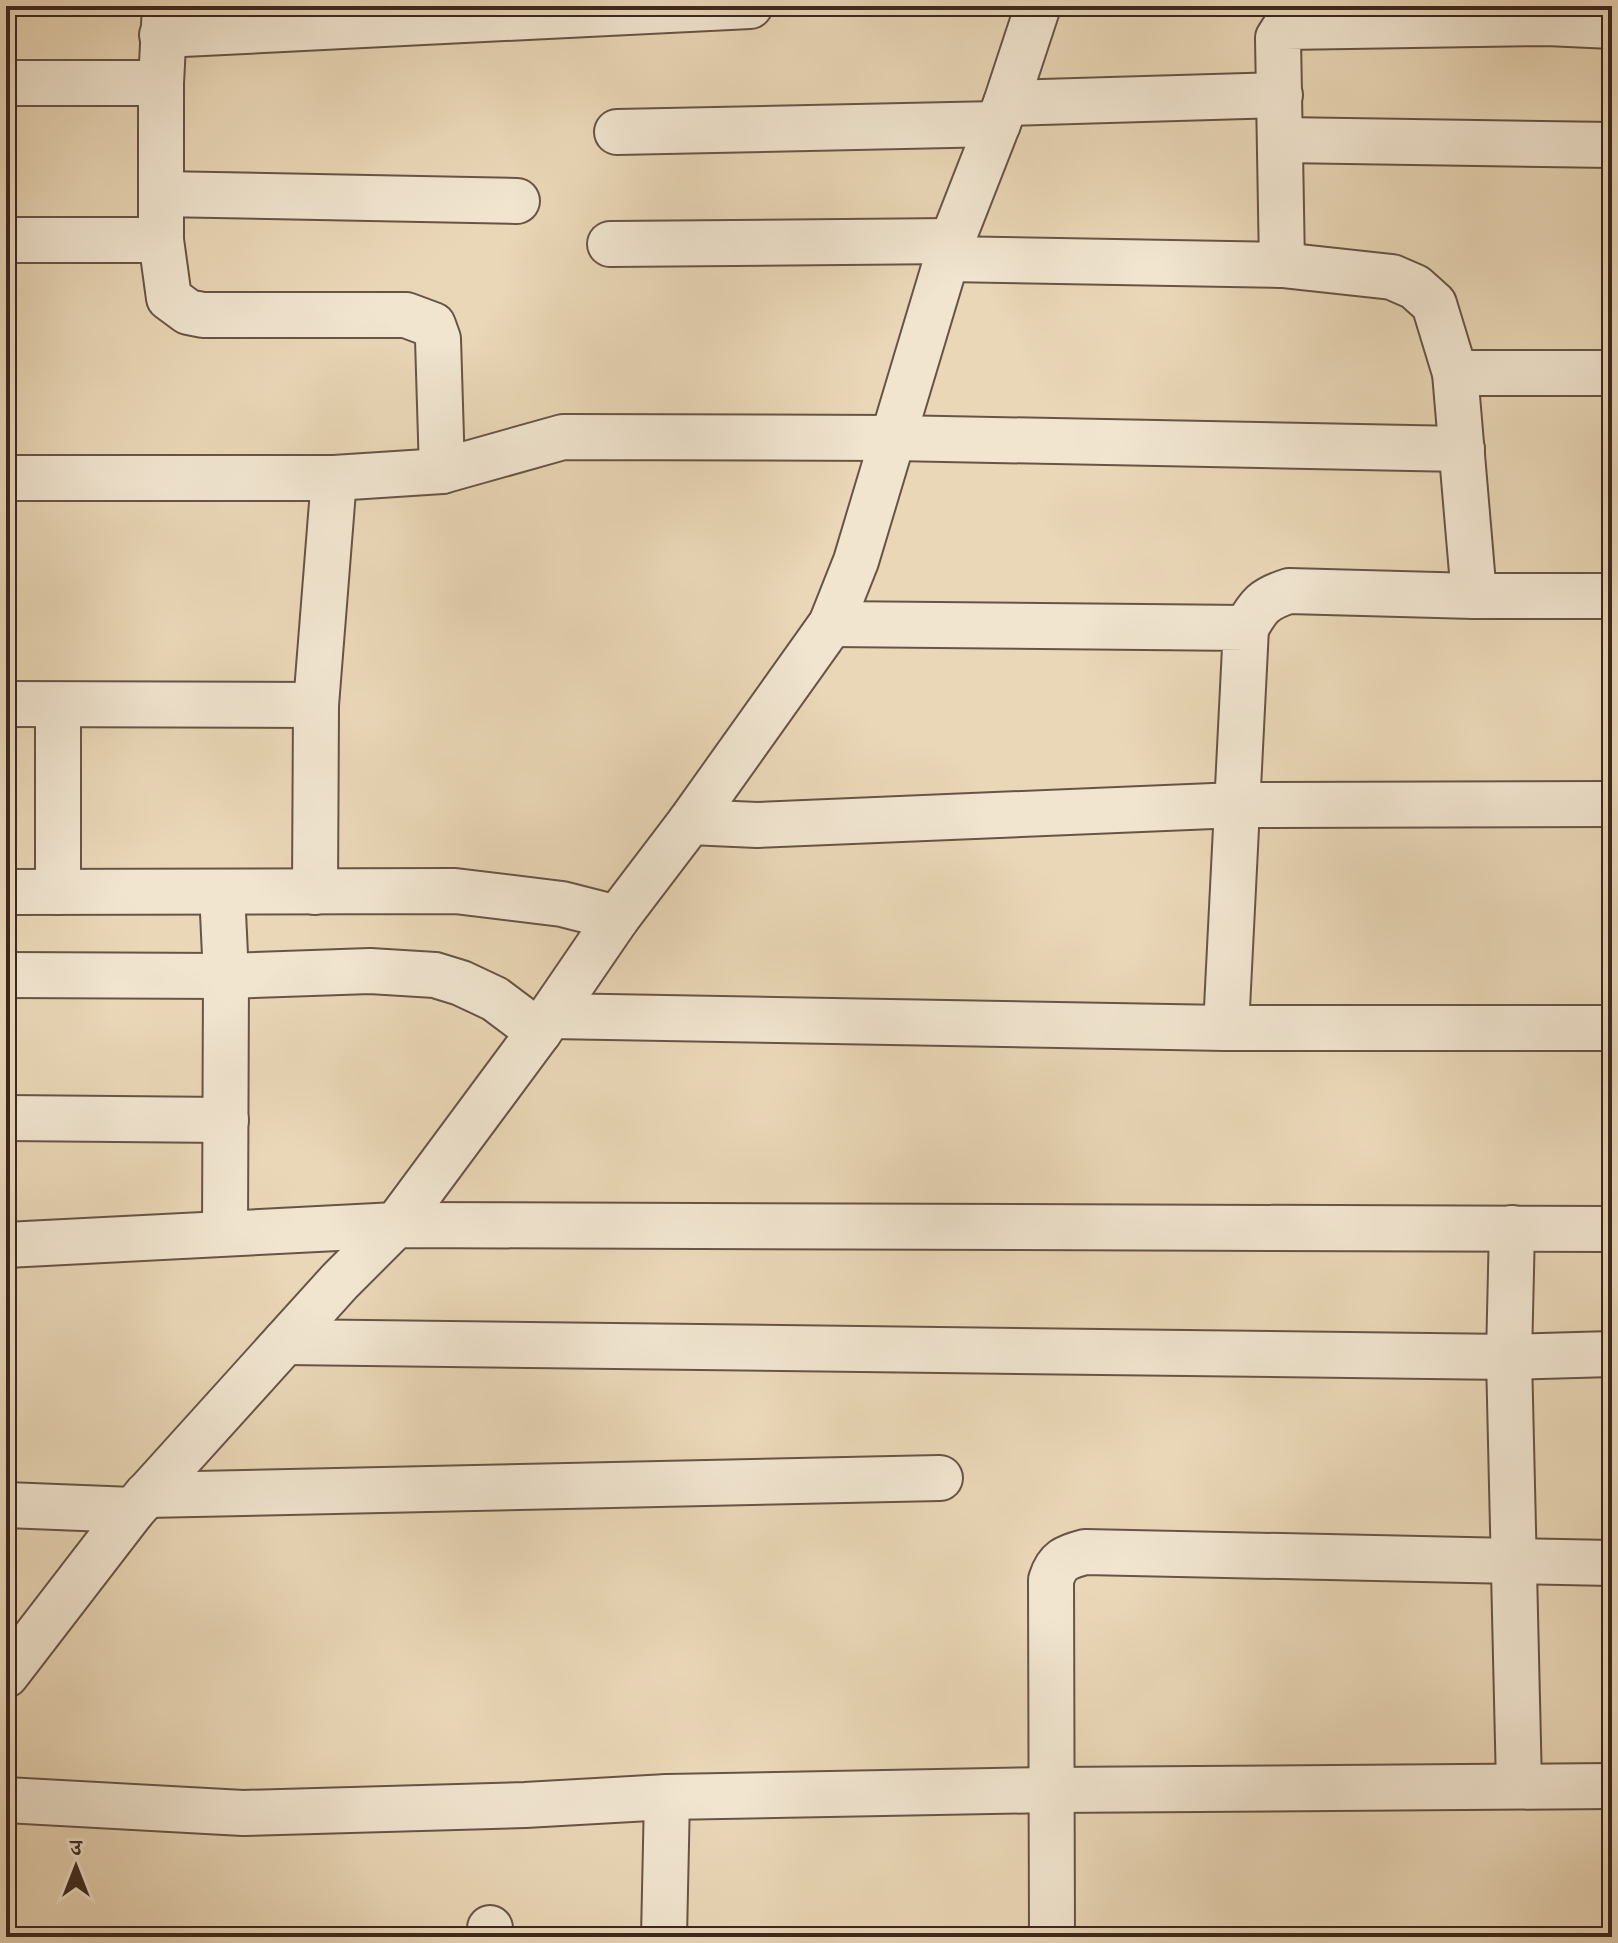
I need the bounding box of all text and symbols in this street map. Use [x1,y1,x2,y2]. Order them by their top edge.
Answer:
north arrow [36,1827,116,1907]
text: उ [68,1838,83,1860]

